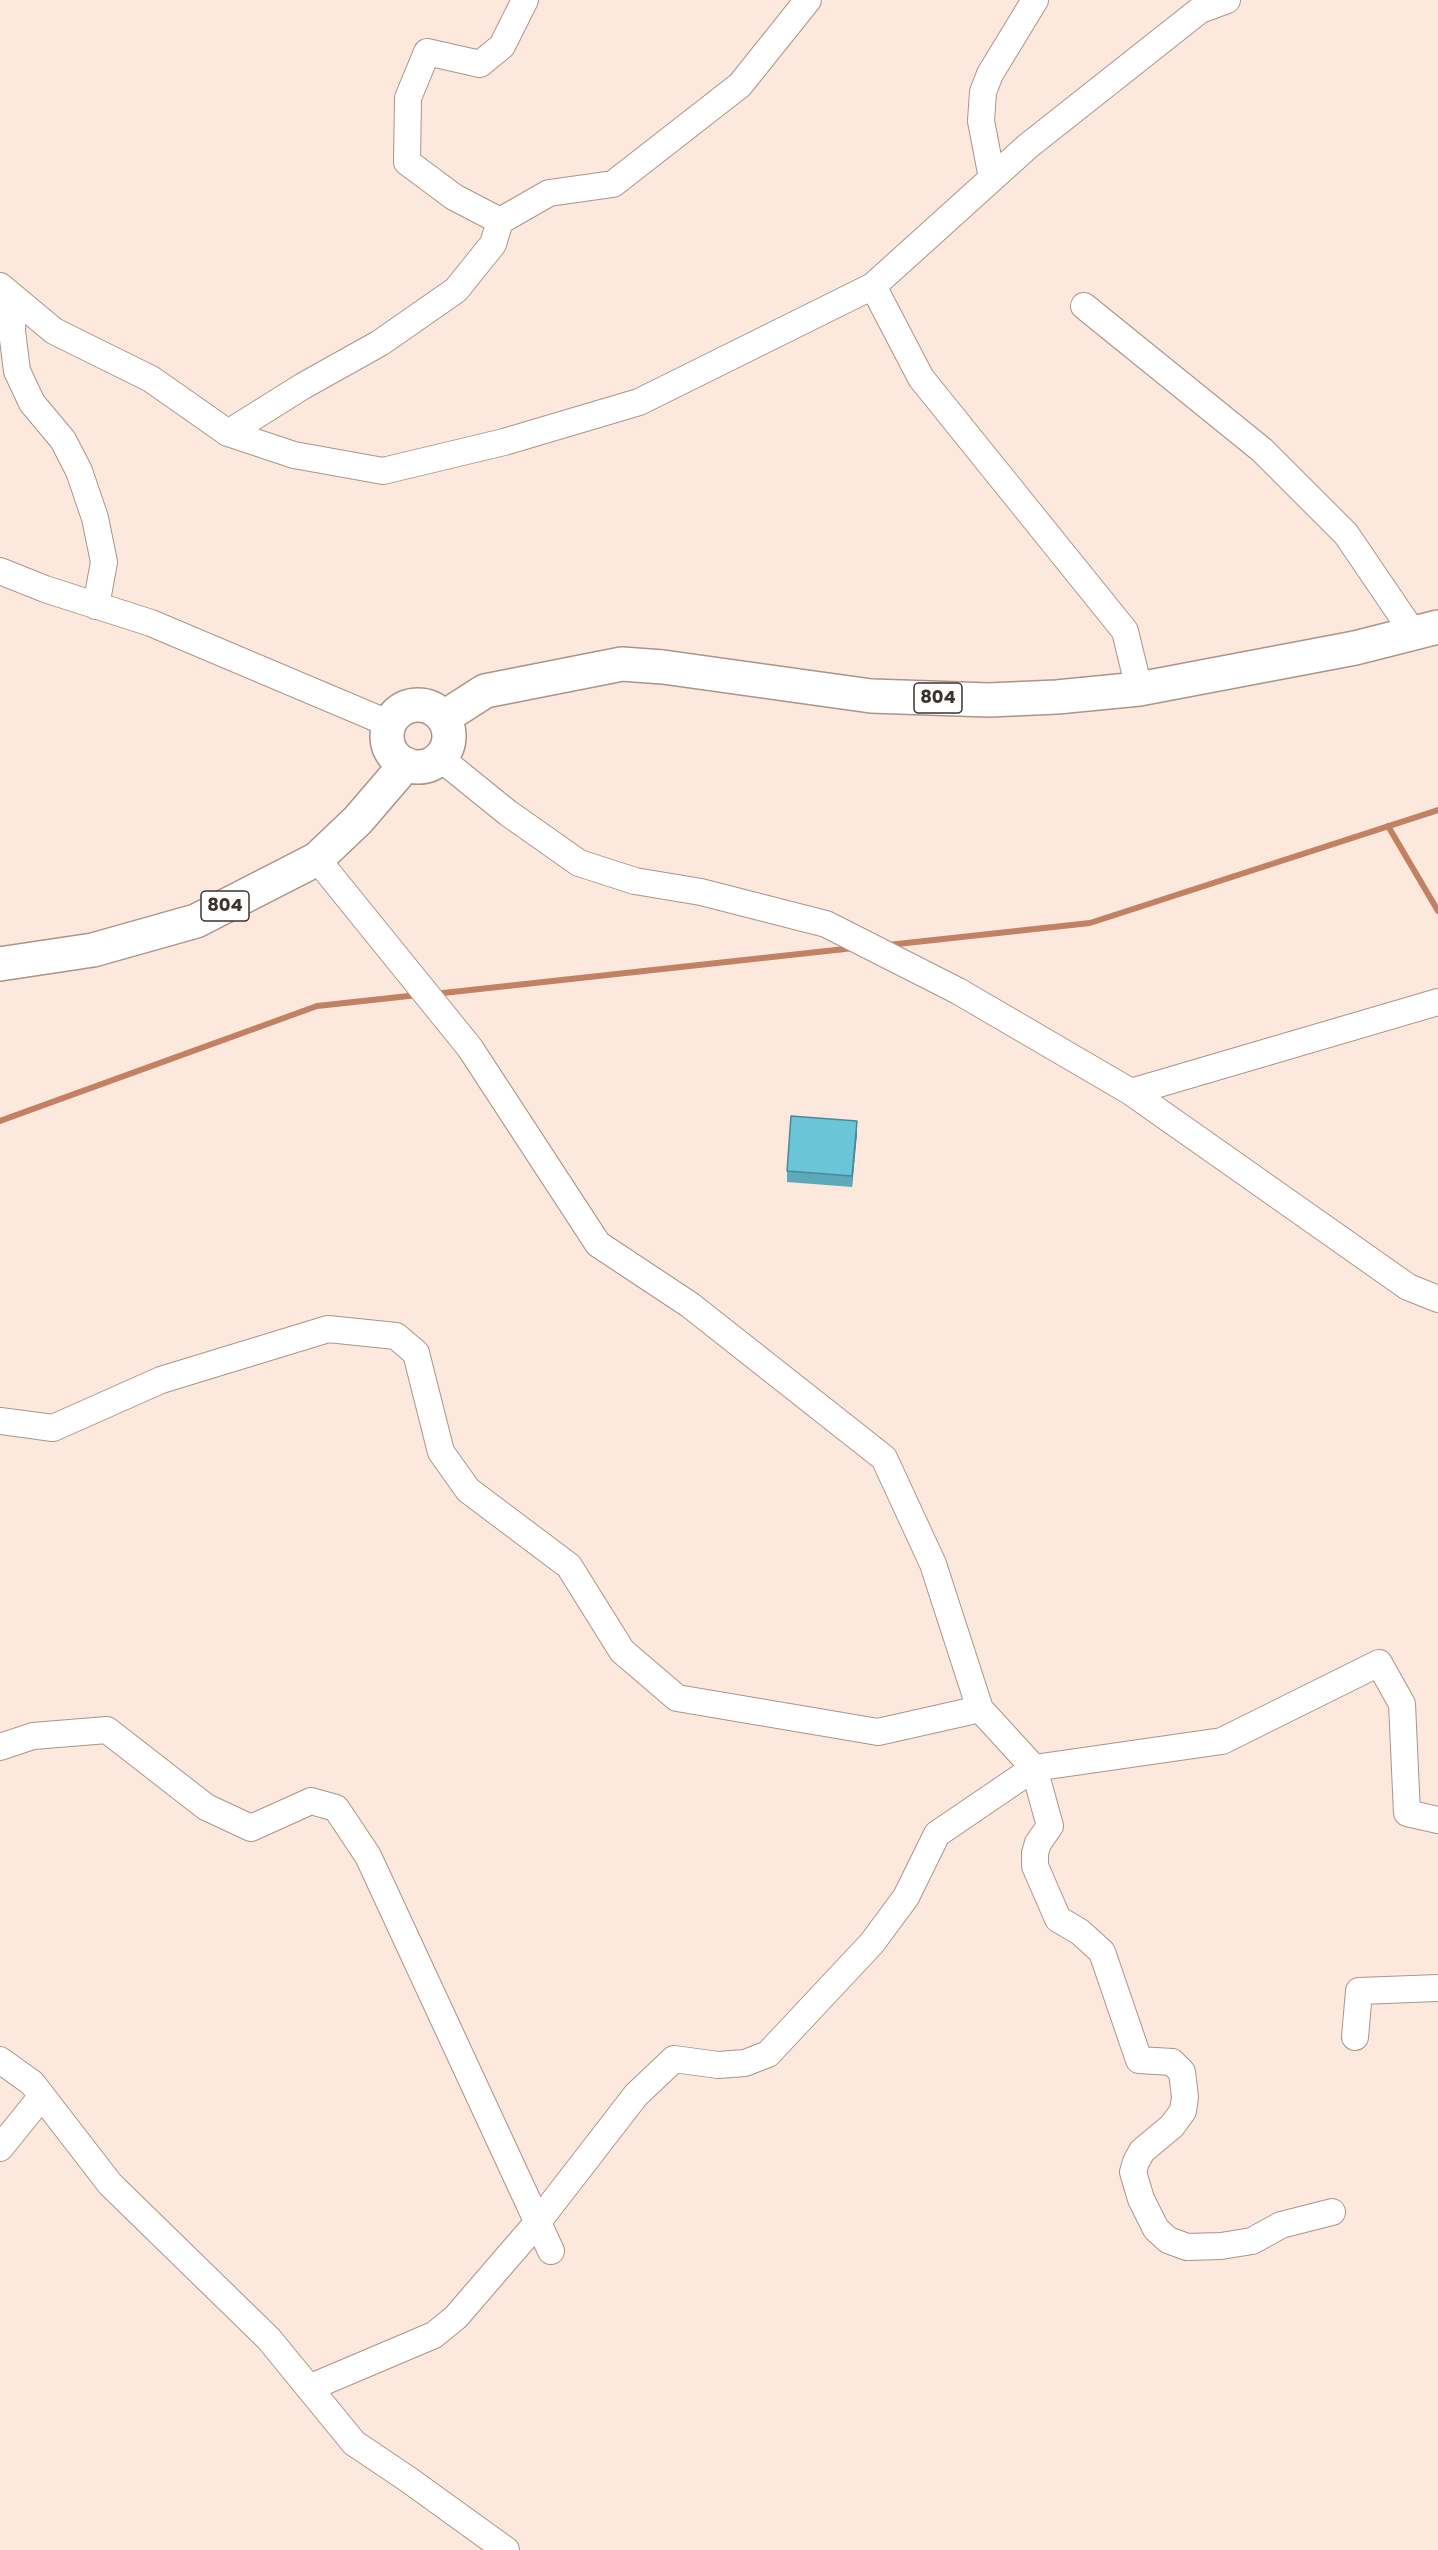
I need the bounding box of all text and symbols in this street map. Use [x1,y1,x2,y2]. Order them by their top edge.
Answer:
road number: 804 [914,683,962,713]
road number: 804 [201,891,249,921]

